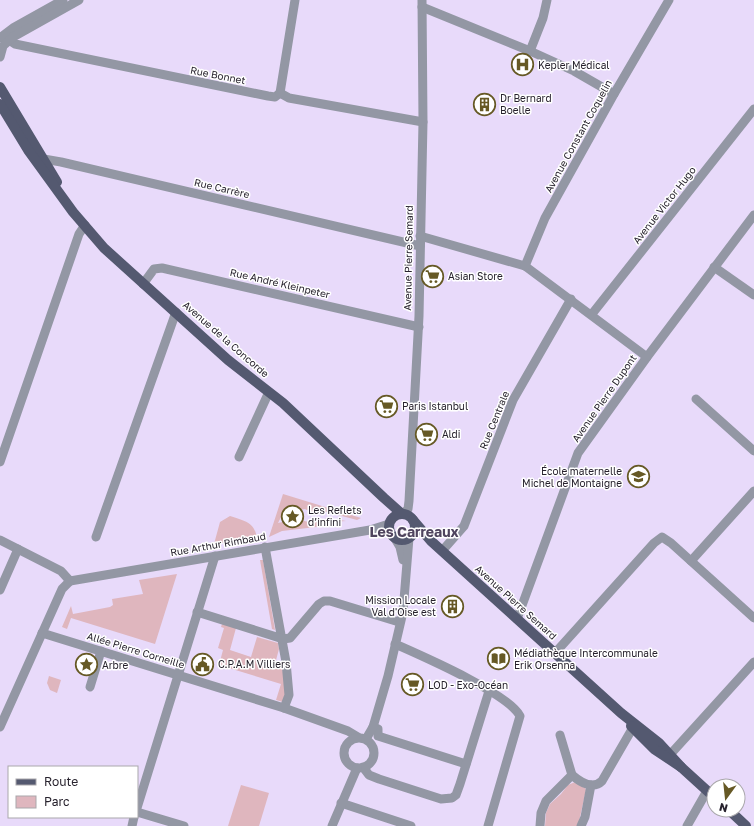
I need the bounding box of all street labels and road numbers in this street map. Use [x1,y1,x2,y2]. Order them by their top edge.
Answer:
street label: Rue Bonnet [189,64,247,86]
street label: Avenue Constant Coquelin [542,78,614,194]
street label: Avenue Victor Hugo [630,164,698,246]
street label: Rue Carrère [193,176,251,200]
street label: Avenue Pierre Semard [401,205,415,311]
street label: Rue André Kleinpeter [229,266,331,300]
street label: Avenue de la Concorde [181,298,272,380]
street label: Avenue Pierre Dupont [569,352,639,444]
street label: Rue Centrale [477,389,511,451]
street label: Rue Arthur Rimbaud [169,530,267,558]
street label: Avenue Pierre Semard [473,562,559,642]
street label: Allée Pierre Corneille [86,629,186,671]

